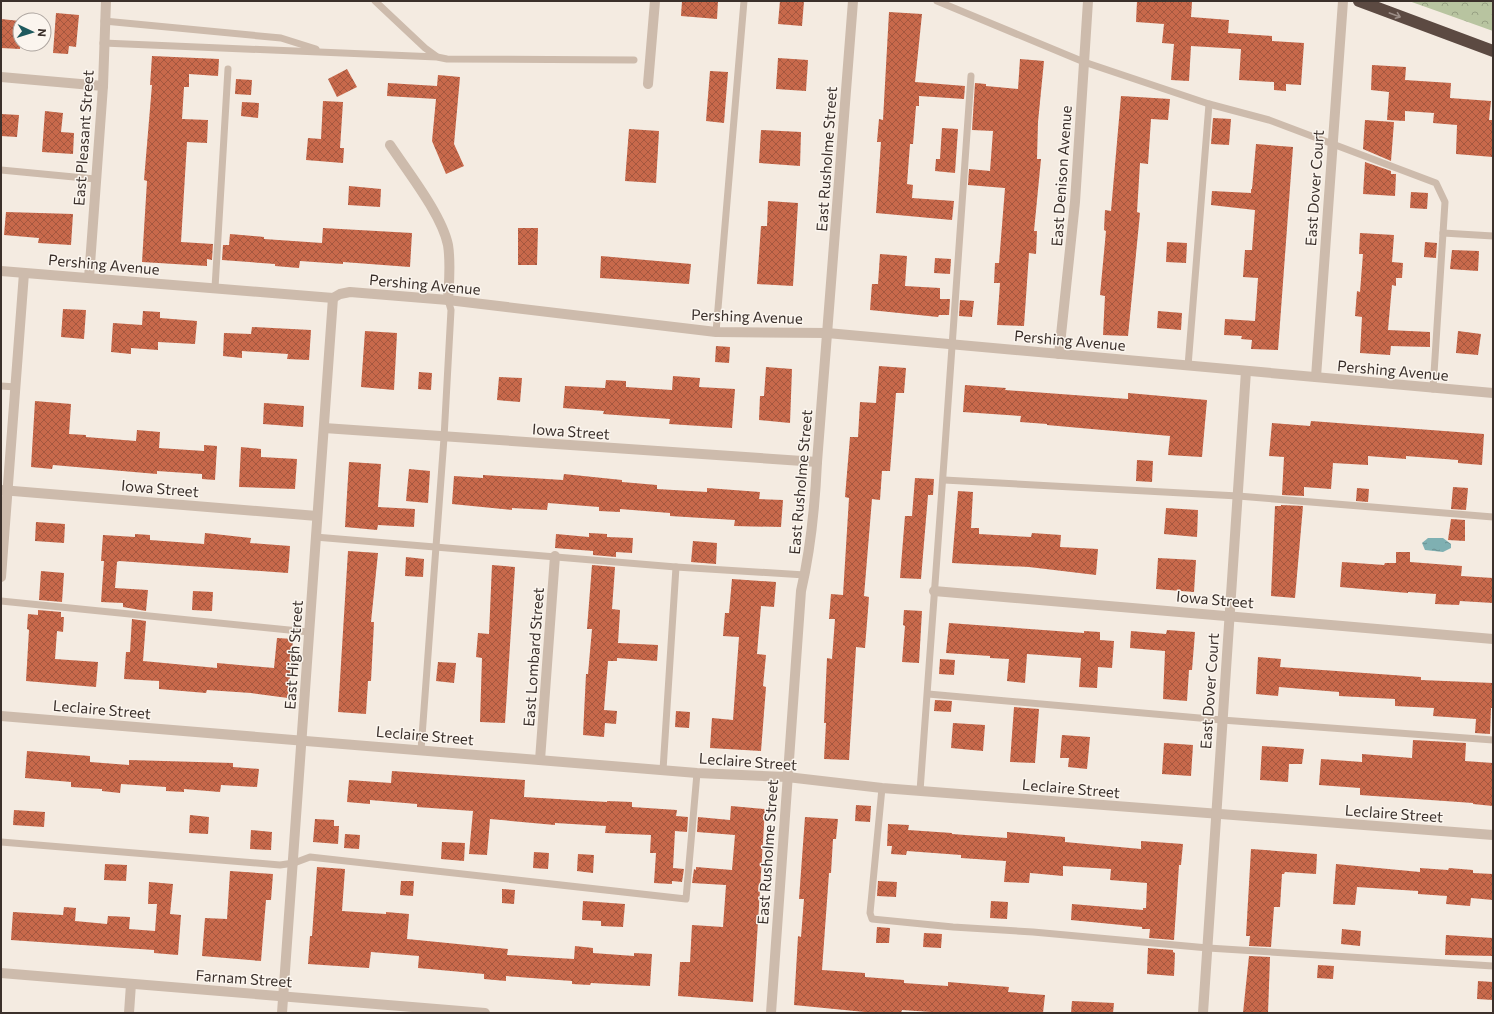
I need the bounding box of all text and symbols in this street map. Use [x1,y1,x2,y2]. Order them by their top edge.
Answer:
one-way arrow [1389,11,1401,19]
north arrow [12,12,52,52]
text: N [36,28,49,37]
street label: East Pleasant Street [69,69,97,207]
street label: East Rusholme Street [812,86,840,232]
street label: East Denison Avenue [1047,105,1075,247]
street label: East Dover Court [1301,129,1327,247]
street label: Pershing Avenue [48,250,160,278]
street label: Pershing Avenue [369,270,481,298]
street label: Pershing Avenue [691,305,803,327]
street label: Pershing Avenue [1014,326,1126,354]
street label: Pershing Avenue [1337,356,1449,384]
street label: East Rusholme Street [785,409,815,555]
street label: Iowa Street [532,419,610,443]
street label: Iowa Street [120,476,200,500]
street label: East Lombard Street [519,587,547,727]
street label: Iowa Street [1175,587,1255,611]
street label: East High Street [280,600,306,710]
street label: East Dover Court [1196,632,1222,750]
street label: Leclaire Street [52,696,152,722]
street label: Leclaire Street [375,722,475,748]
street label: Leclaire Street [698,749,798,773]
street label: Leclaire Street [1021,775,1121,801]
street label: East Rusholme Street [753,779,781,925]
street label: Leclaire Street [1344,801,1444,825]
street label: Farnam Street [195,966,293,990]

